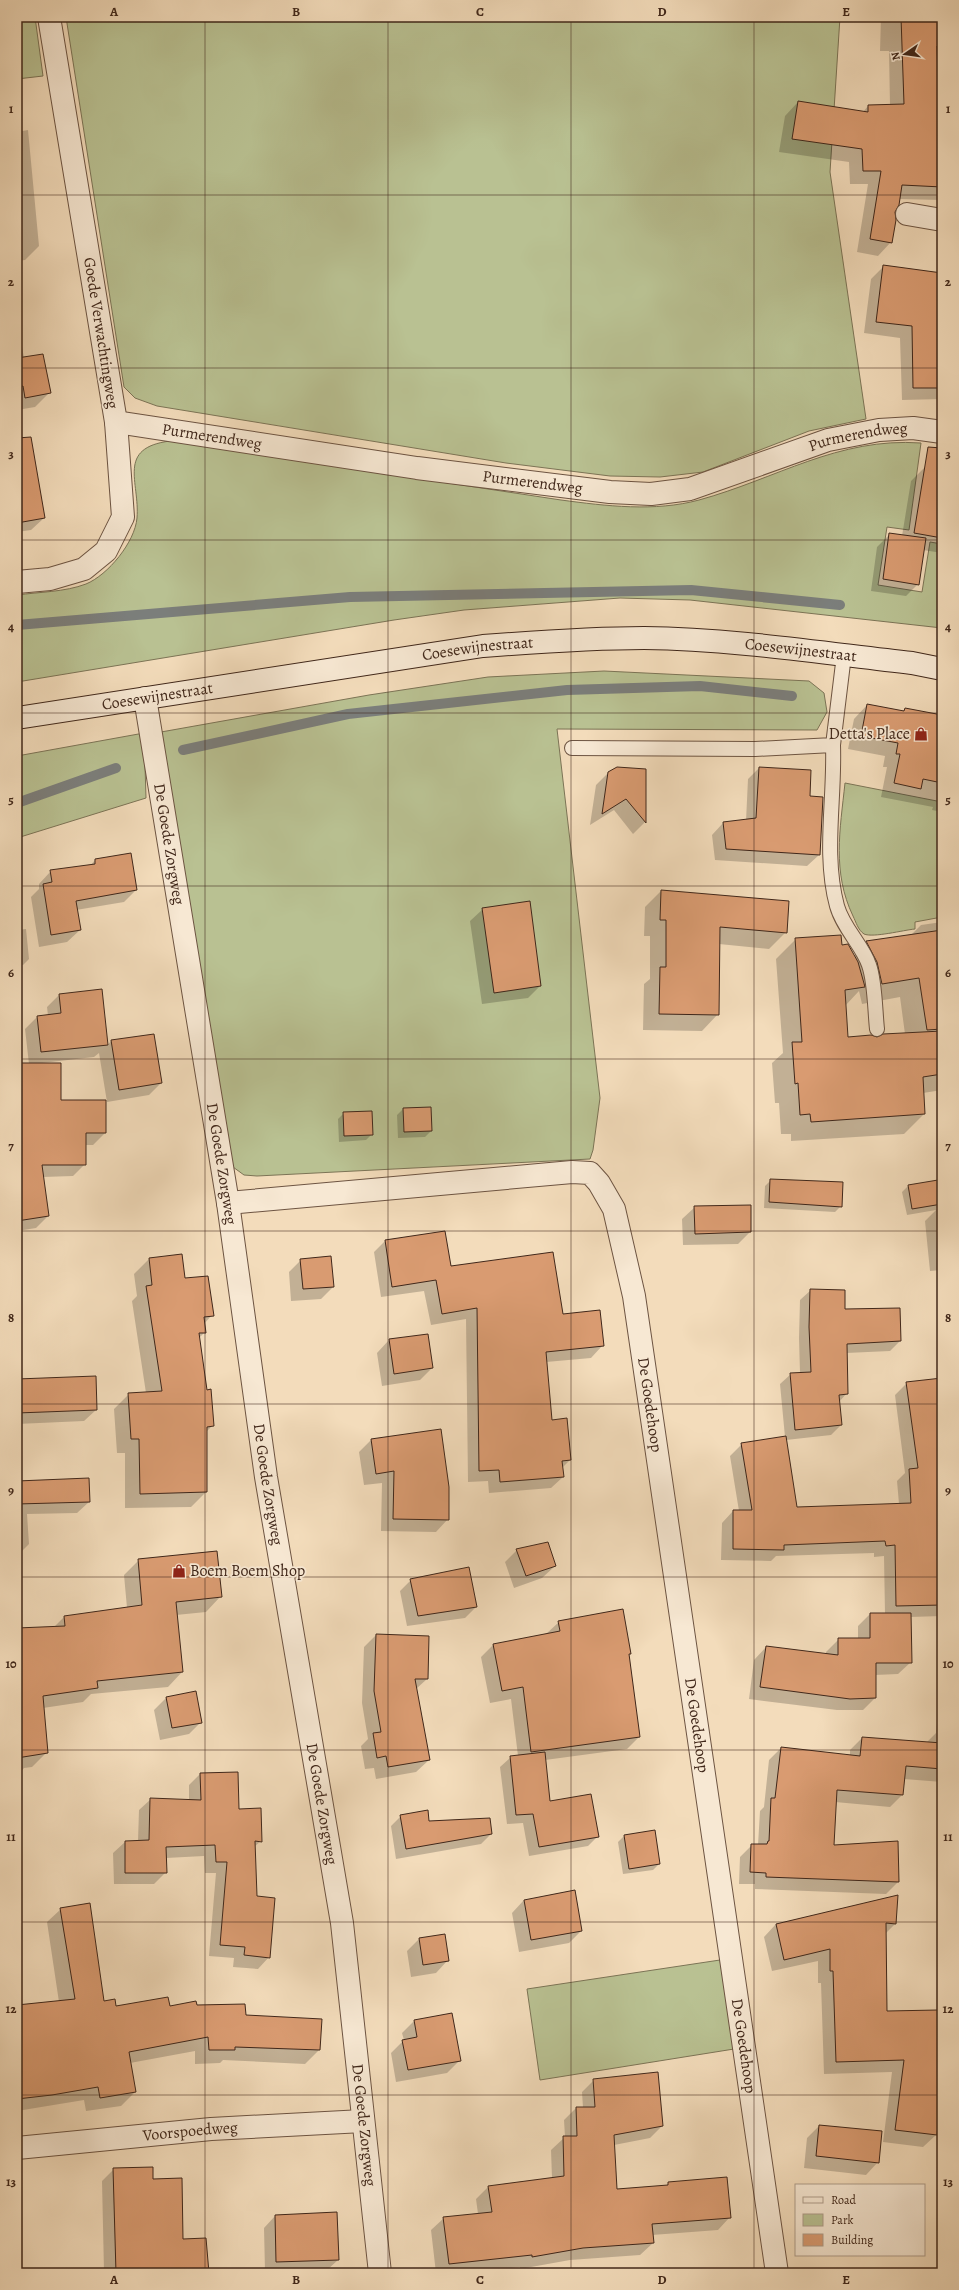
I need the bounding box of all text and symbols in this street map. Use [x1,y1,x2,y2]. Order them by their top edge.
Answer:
text: A [109,3,119,20]
text: B [292,3,300,20]
text: C [476,3,484,20]
text: D [657,3,667,20]
text: E [842,3,850,20]
north arrow [885,34,925,74]
text: N [888,51,904,62]
text: 1 [9,100,14,117]
text: 1 [946,100,951,117]
street label: Goede Verwachtingweg [78,256,124,410]
text: 2 [8,273,15,290]
text: 2 [945,273,952,290]
street label: Purmerendweg [805,417,908,457]
street label: Purmerendweg [160,418,263,455]
text: 3 [8,445,14,462]
text: 3 [945,445,951,462]
street label: Purmerendweg [481,465,584,500]
text: 4 [8,618,14,635]
text: 4 [945,618,951,635]
street label: Coesewijnestraat [420,631,534,666]
street label: Coesewijnestraat [744,633,858,667]
street label: Coesewijnestraat [100,677,214,716]
place label: Detta's Place [829,723,910,745]
shop icon: Detta's Place [913,726,929,742]
street label: De Goede Zorgweg [148,782,190,907]
text: 5 [8,791,14,808]
text: 5 [945,791,951,808]
text: 6 [8,964,14,981]
text: 6 [945,964,951,981]
street label: De Goede Zorgweg [201,1101,242,1226]
text: 7 [8,1137,14,1154]
text: 7 [945,1137,951,1154]
text: 8 [8,1309,14,1326]
text: 8 [945,1309,951,1326]
street label: De Goedehoop [632,1356,668,1454]
street label: De Goede Zorgweg [248,1422,288,1547]
text: 9 [8,1482,14,1499]
text: 9 [945,1482,951,1499]
place label: Boem Boem Shop [190,1560,305,1582]
shop icon: Boem Boem Shop [171,1563,187,1579]
text: 10 [5,1655,17,1672]
text: 10 [942,1655,954,1672]
street label: De Goedehoop [679,1676,715,1774]
street label: De Goede Zorgweg [301,1741,343,1866]
text: 11 [6,1828,16,1845]
text: 11 [943,1828,953,1845]
street label: De Goedehoop [726,1997,762,2095]
text: 12 [6,2000,17,2017]
text: 12 [943,2000,954,2017]
street label: De Goede Zorgweg [346,2063,382,2187]
street label: Voorspoedweg [141,2117,238,2147]
text: 13 [6,2173,17,2190]
text: 13 [943,2173,954,2190]
legend [795,2184,925,2256]
text: Road [831,2192,857,2208]
text: Park [831,2212,854,2228]
text: Building [831,2232,873,2248]
text: A [109,2271,119,2288]
text: B [292,2271,300,2288]
text: C [476,2271,484,2288]
text: D [657,2271,667,2288]
text: E [842,2271,850,2288]

